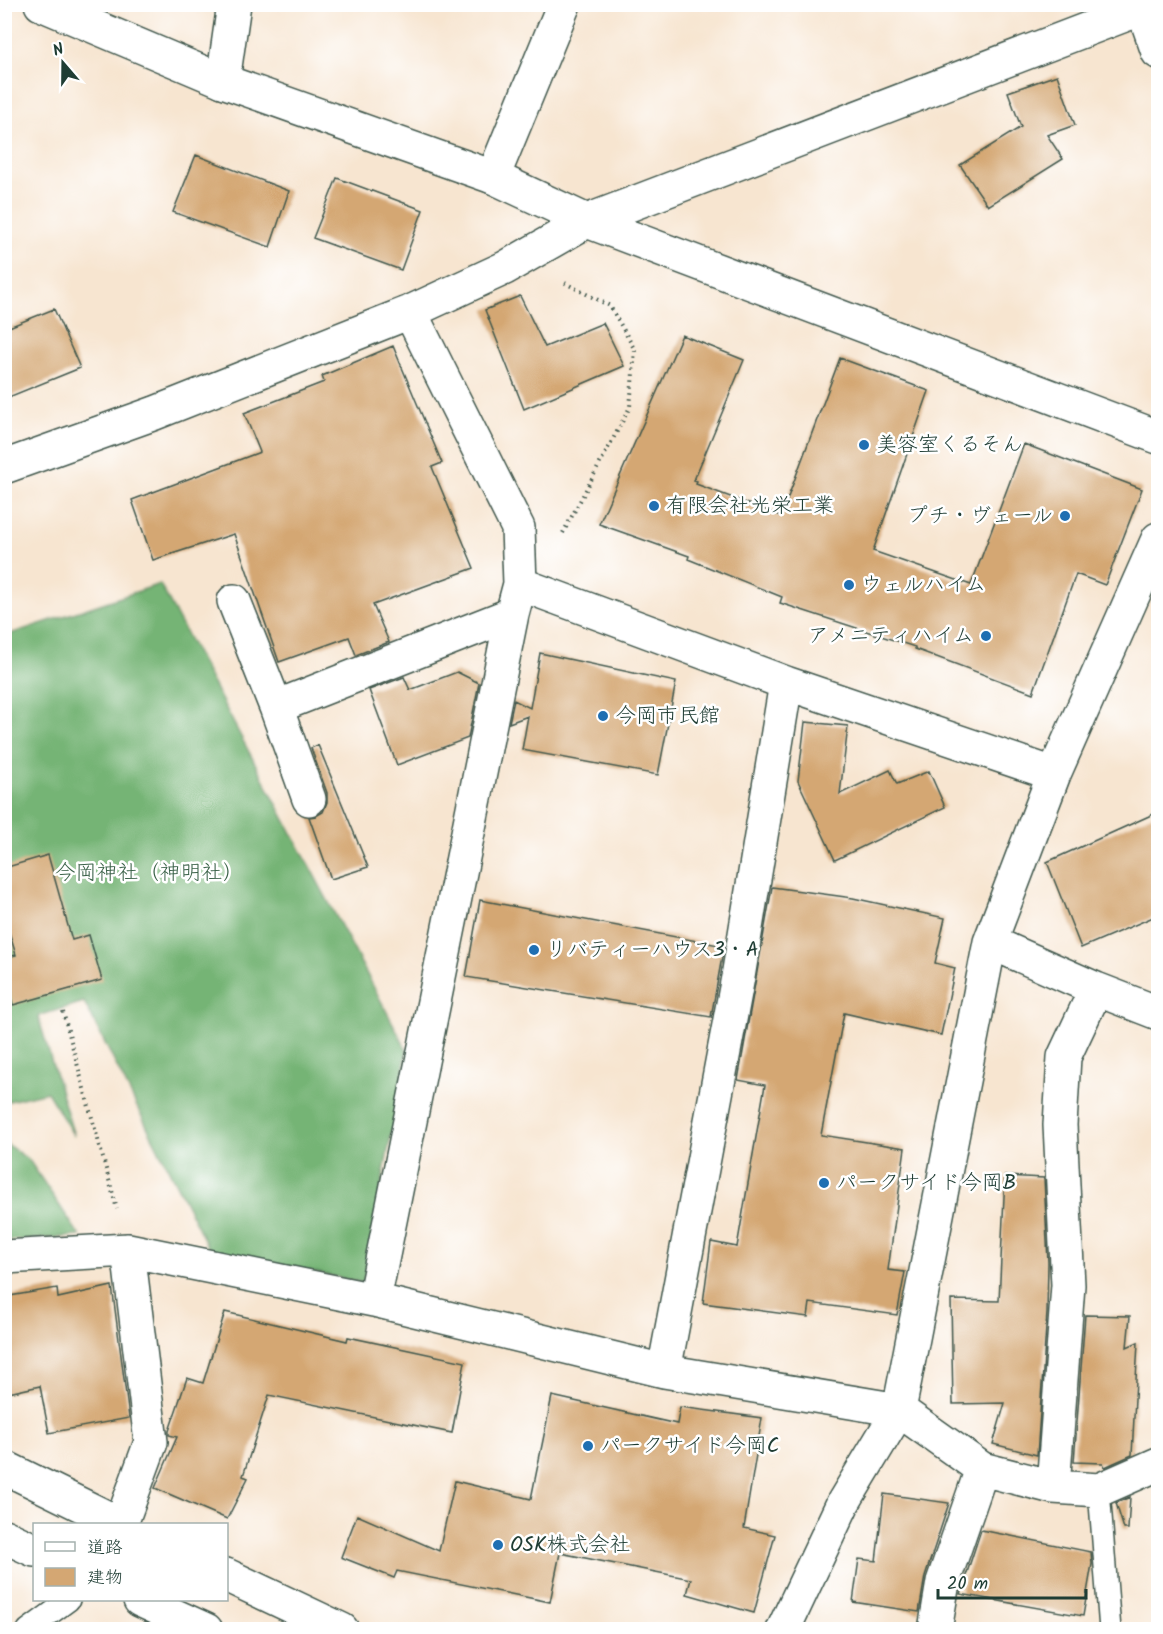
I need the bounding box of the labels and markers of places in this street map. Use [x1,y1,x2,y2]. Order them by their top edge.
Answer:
place label: 美容室くるそん [876,429,1023,462]
marker: 美容室くるそん [857,438,871,452]
place label: 有限会社光栄工業 [666,490,834,523]
marker: 有限会社光栄工業 [647,499,661,513]
place label: プチ・ヴェール [907,500,1053,533]
marker: プチ・ヴェール [1058,509,1072,523]
place label: ウェルハイム [861,569,986,602]
marker: ウェルハイム [842,578,856,592]
place label: アメニティハイム [808,620,974,653]
marker: アメニティハイム [979,629,993,643]
place label: 今岡市民館 [615,700,720,733]
marker: 今岡市民館 [596,709,610,723]
place label: リバティーハウス3・A [546,934,759,967]
marker: リバティーハウス3・A [527,943,541,957]
place label: パークサイド今岡B [836,1167,1016,1200]
marker: パークサイド今岡B [817,1176,831,1190]
place label: パークサイド今岡C [600,1430,779,1463]
marker: パークサイド今岡C [581,1439,595,1453]
place label: OSK株式会社 [510,1529,630,1562]
marker: OSK株式会社 [491,1538,505,1552]

